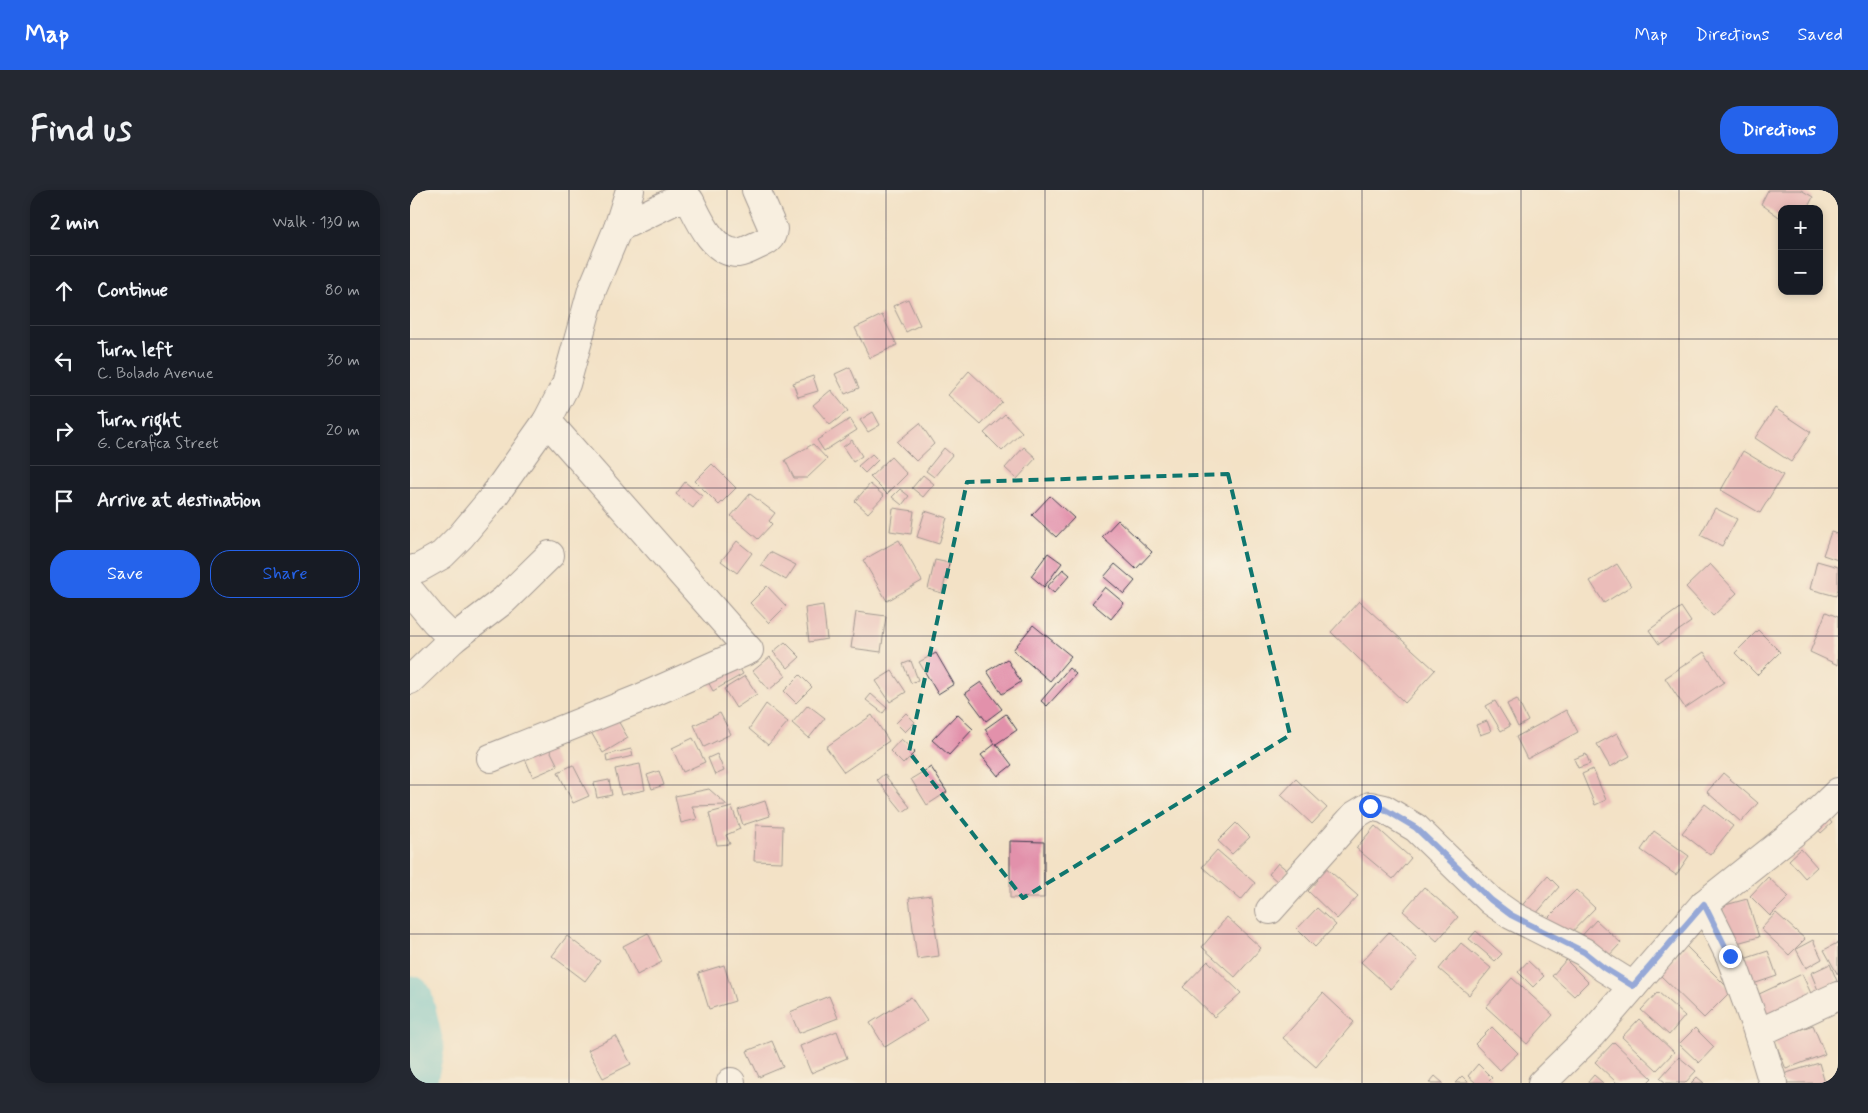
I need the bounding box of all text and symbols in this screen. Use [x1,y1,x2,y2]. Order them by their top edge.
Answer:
text: Map [25,20,69,51]
text: Map [1635,23,1668,47]
text: Directions [1696,23,1770,47]
text: Saved [1798,23,1843,47]
button: Directions [1720,106,1838,154]
text: Find us [30,107,132,153]
map controls [1778,205,1823,295]
button: + [1778,205,1823,250]
text: 2 min [50,209,99,237]
text: Walk · 130 m [273,212,360,233]
button: − [1778,250,1823,295]
icon: ahead [50,277,78,305]
text: Continue [97,278,168,303]
text: 80 m [325,280,360,301]
text: Turn left [97,338,173,363]
icon: left [50,347,78,375]
text: 30 m [327,350,360,371]
text: C. Bolado Avenue [97,363,214,384]
text: Turn right [97,408,181,433]
icon: right [50,417,78,445]
text: 20 m [326,420,360,441]
text: G. Cerafica Street [97,433,218,454]
icon: arrive [50,487,78,515]
text: Arrive at destination [97,488,261,513]
button: Save [50,550,200,598]
button: Share [210,550,360,598]
route start [1359,795,1382,818]
route end [1719,945,1742,968]

